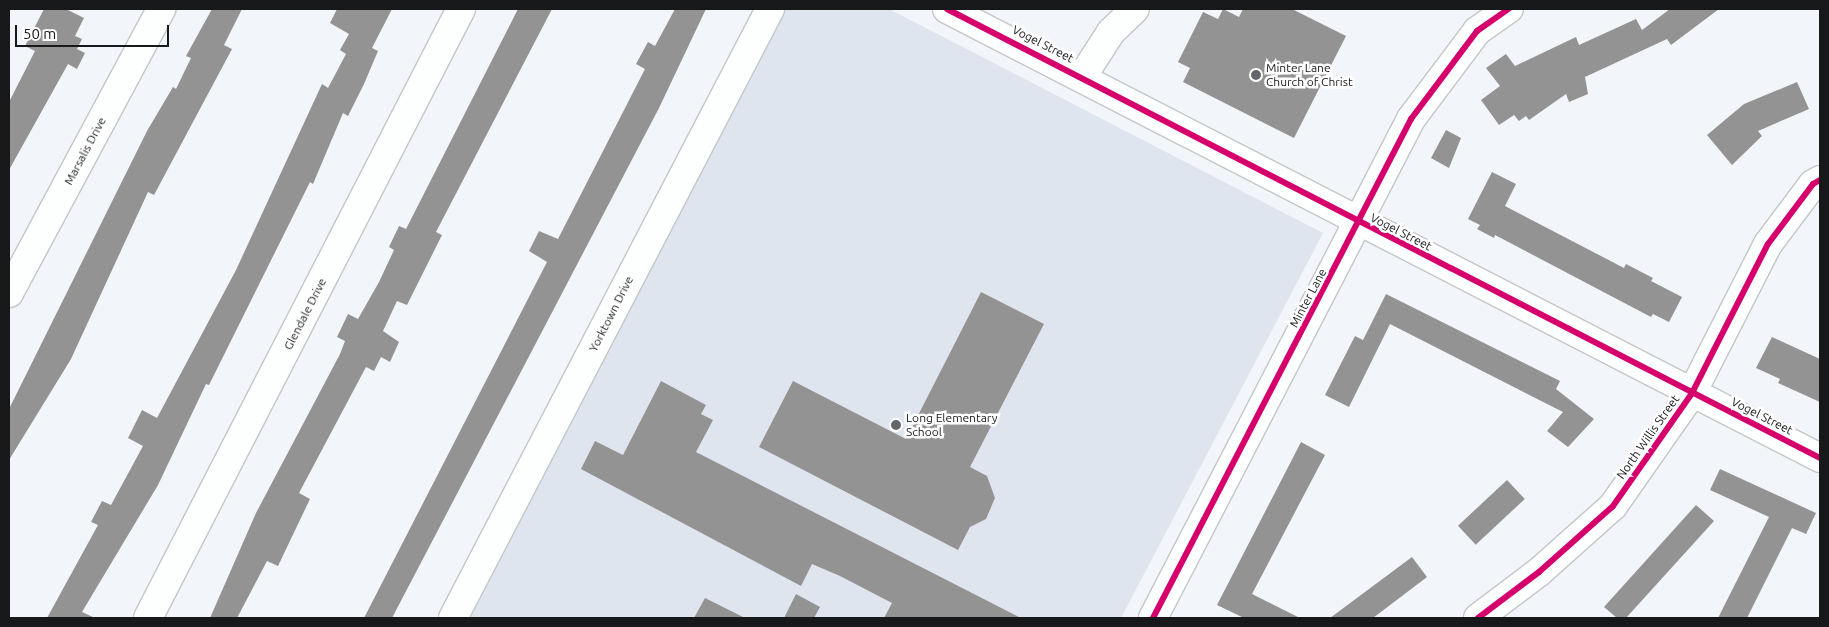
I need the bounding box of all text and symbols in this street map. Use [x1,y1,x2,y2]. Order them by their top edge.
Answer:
scale bar [18,15,171,47]
street label: Vogel Street [1010,22,1076,66]
text: 50 m [23,25,56,42]
place label: Minter Lane Church of Christ [1266,61,1353,89]
marker: Minter Lane Church of Christ [1250,69,1262,81]
street label: Marsalis Drive [61,115,109,187]
street label: Vogel Street [1368,210,1434,254]
street label: Minter Lane [1286,266,1330,330]
street label: Yorktown Drive [586,274,636,354]
street label: Glendale Drive [281,276,329,352]
street label: North Willis Street [1614,392,1682,482]
street label: Vogel Street [1729,394,1795,438]
place label: Long Elementary School [906,411,997,439]
marker: Long Elementary School [890,419,902,431]

